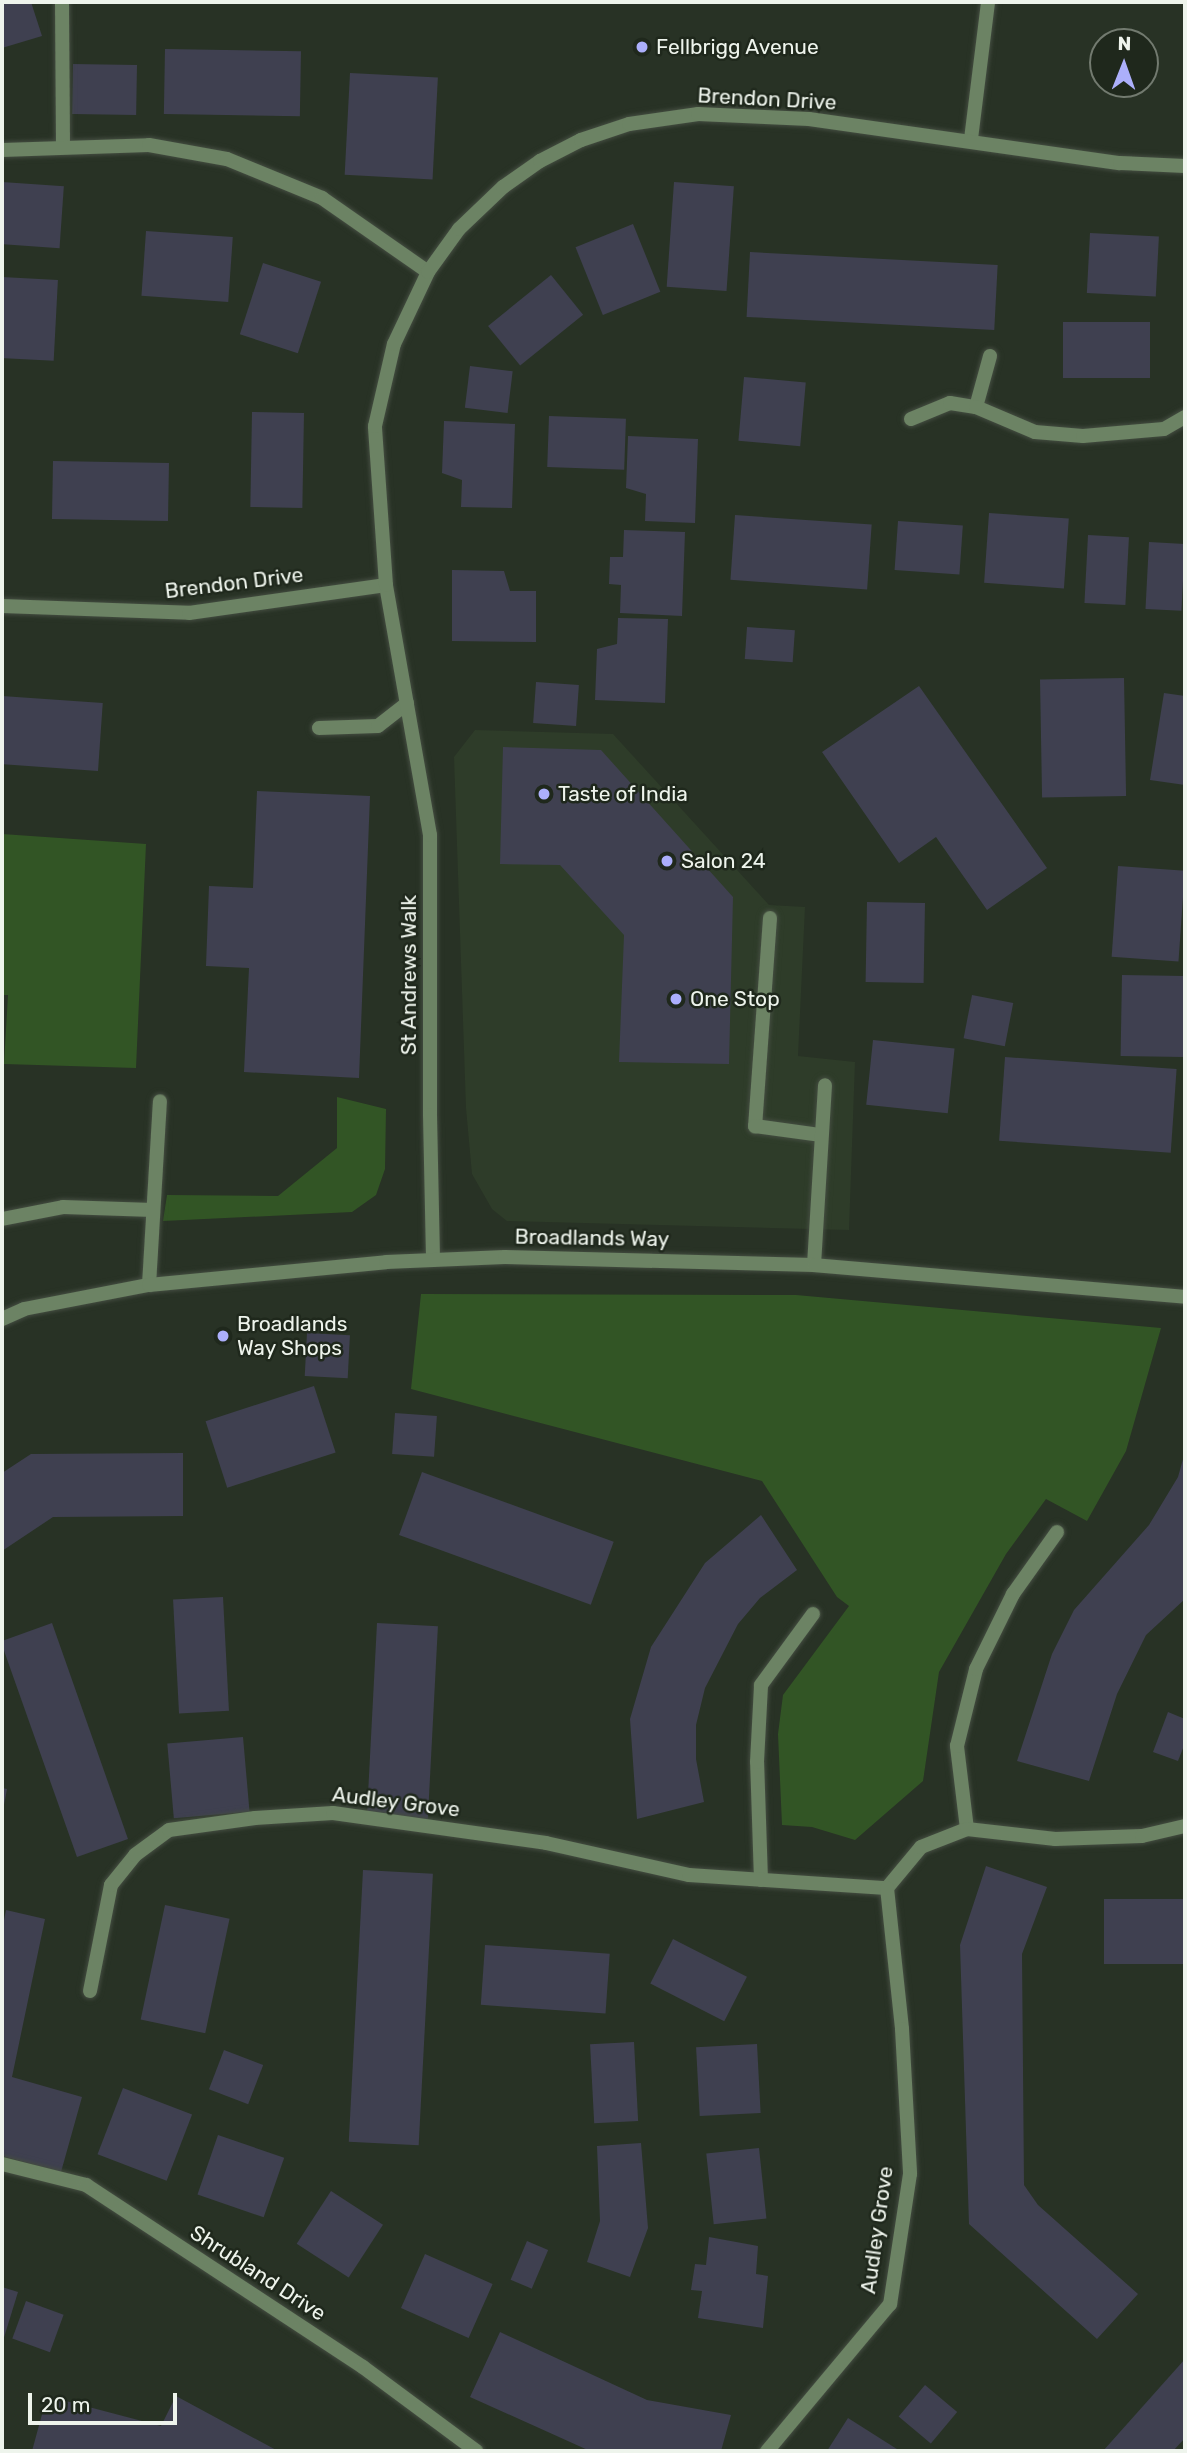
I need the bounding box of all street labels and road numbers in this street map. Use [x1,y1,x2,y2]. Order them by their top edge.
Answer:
street label: Brendon Drive [697,83,837,115]
street label: Brendon Drive [163,562,305,604]
street label: St Andrews Walk [396,894,422,1056]
street label: Broadlands Way [514,1224,670,1252]
street label: Audley Grove [330,1782,462,1822]
street label: Audley Grove [856,2164,898,2296]
street label: Shrubland Drive [185,2220,331,2326]

